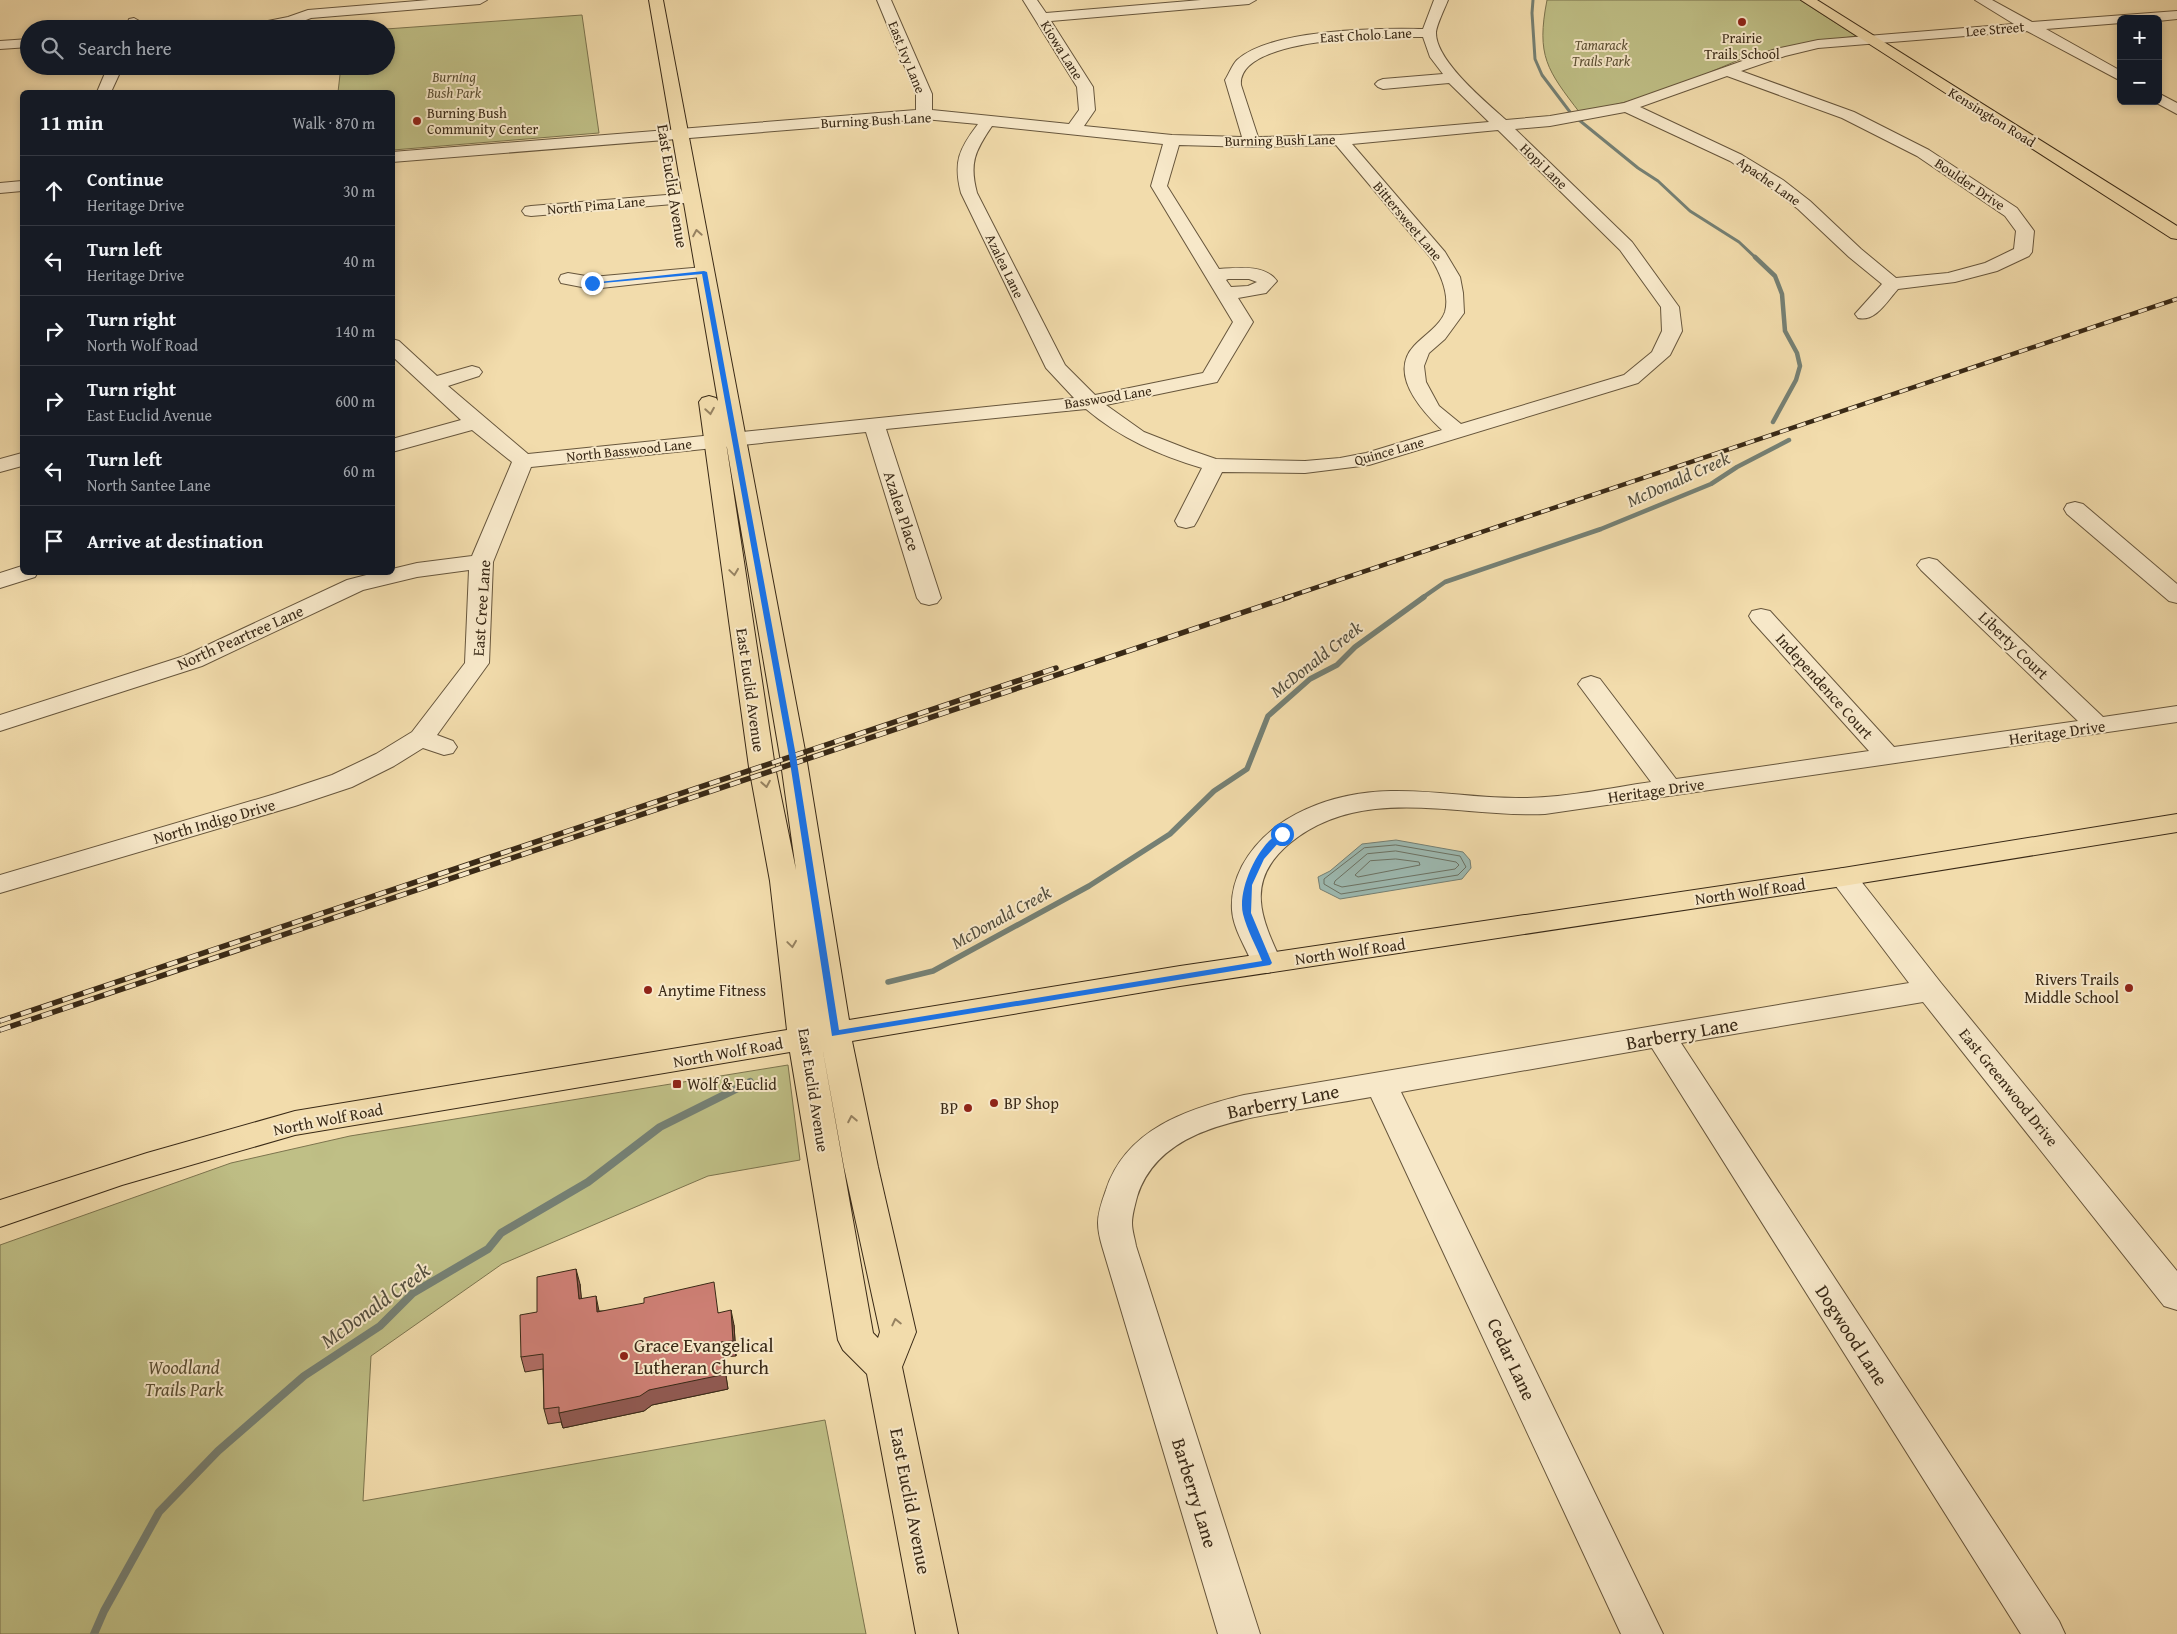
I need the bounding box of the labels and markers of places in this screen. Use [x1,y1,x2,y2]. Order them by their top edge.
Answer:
marker: Prairie Trails School [1736,16,1748,28]
place label: Prairie Trails School [1704,28,1780,64]
place label: Burning Bush Community Center [427,103,539,139]
marker: Burning Bush Community Center [411,115,423,127]
place label: Rivers Trails Middle School [2024,967,2120,1009]
place label: Anytime Fitness [658,978,766,1002]
marker: Rivers Trails Middle School [2123,982,2135,994]
marker: Anytime Fitness [642,984,654,996]
place label: Wolf & Euclid [687,1072,777,1096]
marker: Wolf & Euclid [671,1078,683,1090]
place label: BP Shop [1004,1091,1059,1115]
place label: BP [940,1096,958,1120]
marker: BP Shop [988,1097,1000,1109]
marker: BP [962,1102,974,1114]
place label: Grace Evangelical Lutheran Church [634,1331,773,1381]
marker: Grace Evangelical Lutheran Church [618,1350,630,1362]

